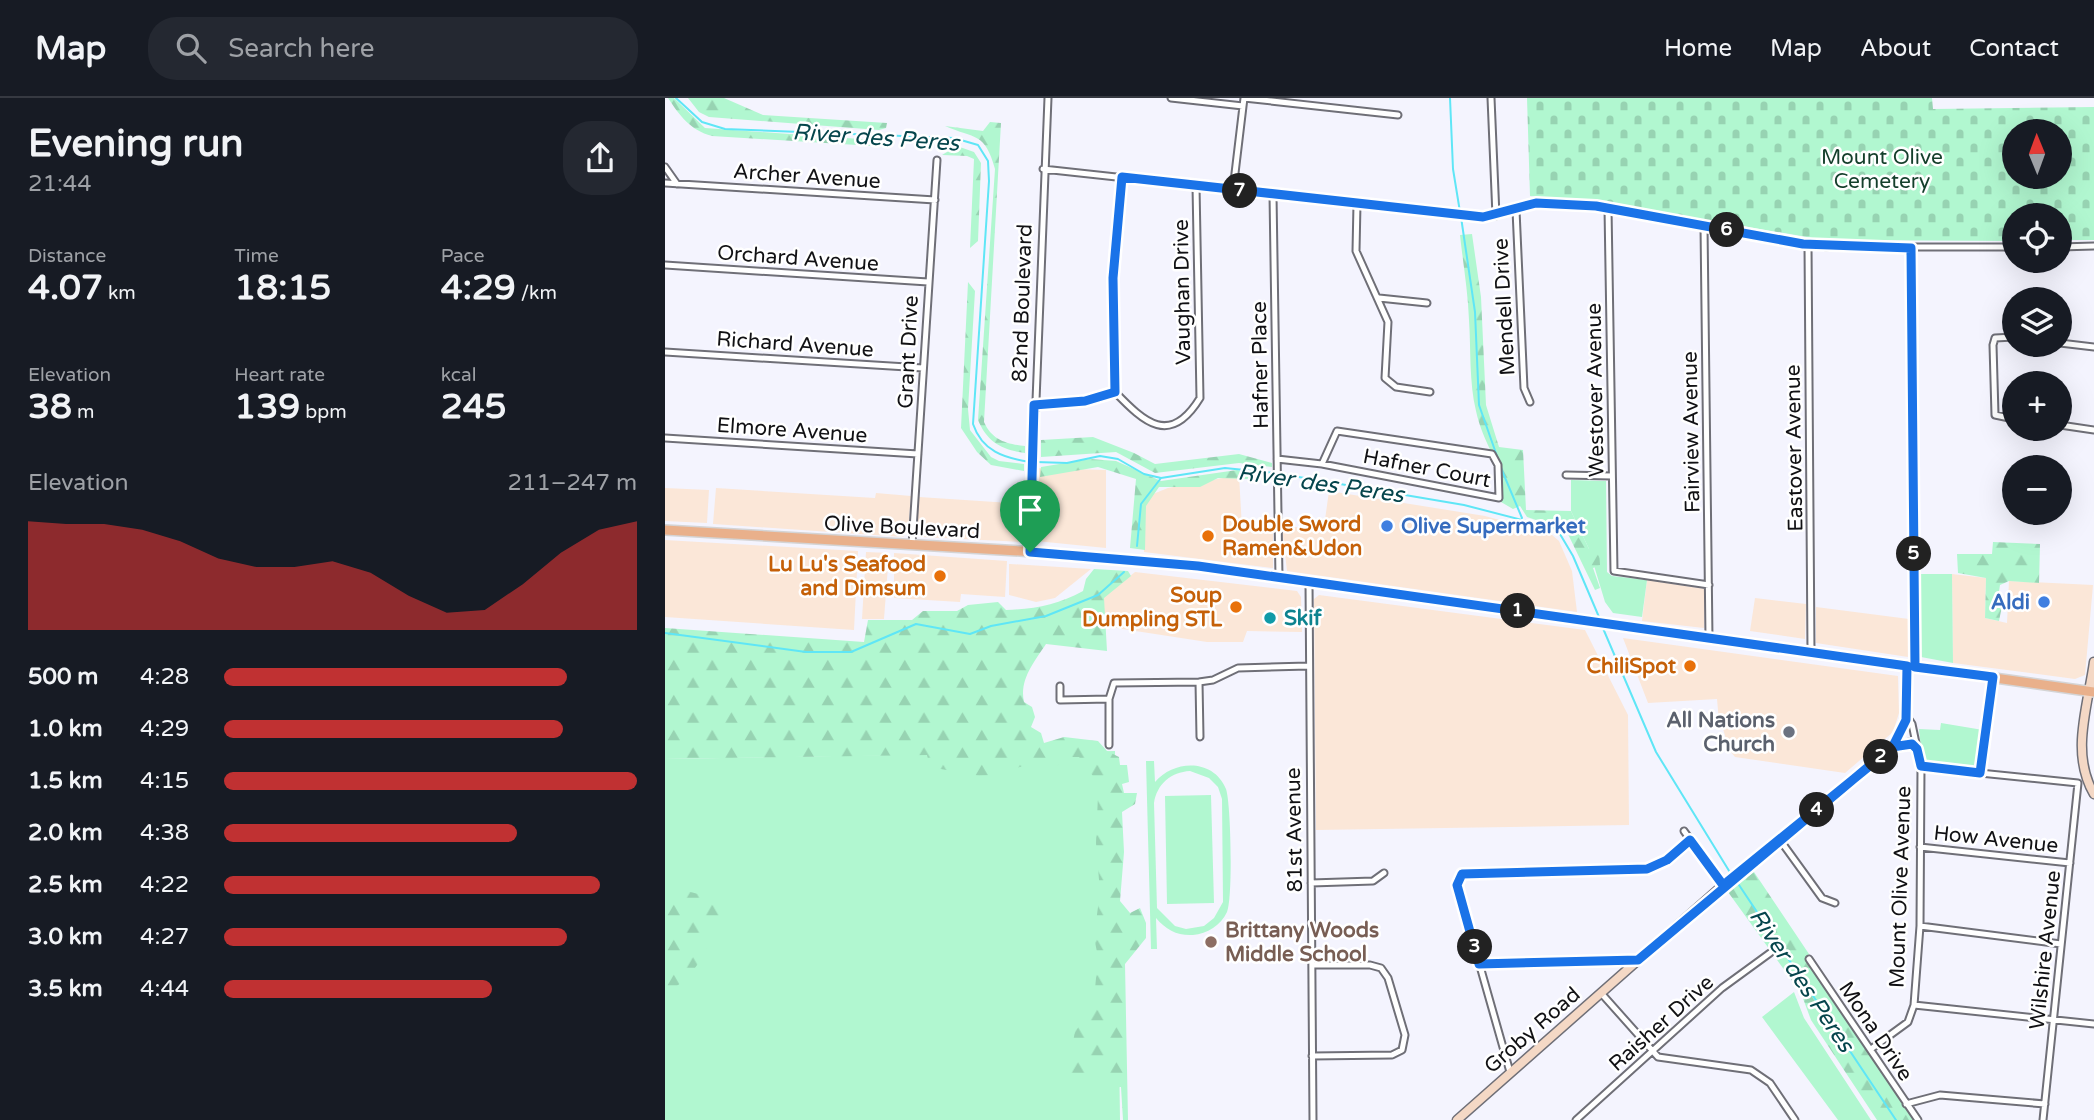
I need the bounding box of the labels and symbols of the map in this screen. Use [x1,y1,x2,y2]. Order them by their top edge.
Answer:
water label: River des Peres [792,118,962,158]
north arrow [2002,119,2072,189]
park label: Mount Olive Cemetery [1821,145,1943,194]
street label: Archer Avenue [732,159,882,194]
pin: 7 [1223,174,1257,208]
pin: 6 [1709,212,1745,248]
street label: Vaughan Drive [1169,219,1196,365]
street label: 82nd Boulevard [1007,223,1038,383]
street label: Mendell Drive [1488,238,1521,376]
street label: Orchard Avenue [716,240,880,277]
street label: Grant Drive [893,295,924,409]
street label: Hafner Place [1247,301,1274,429]
street label: Westover Avenue [1581,303,1610,477]
street label: Richard Avenue [716,327,875,362]
street label: Fairview Avenue [1678,351,1705,513]
street label: Eastover Avenue [1781,364,1808,532]
street label: Elmore Avenue [716,413,868,448]
street label: Hafner Court [1361,444,1493,493]
water label: River des Peres [1236,458,1408,510]
pin [1000,480,1060,552]
street label: Olive Boulevard [823,511,981,544]
place label: Double Sword Ramen&Udon [1222,512,1362,561]
place label: Olive Supermarket [1401,514,1586,539]
marker: Olive Supermarket [1379,518,1395,534]
marker: Double Sword Ramen&Udon [1200,528,1216,544]
pin: 5 [1897,536,1931,572]
place label: Lu Lu's Seafood and Dimsum [768,552,926,601]
marker: Lu Lu's Seafood and Dimsum [932,568,948,584]
place label: Soup Dumpling STL [1082,583,1223,632]
place label: Aldi [1991,590,2030,615]
pin: 1 [1501,594,1535,628]
marker: Aldi [2036,594,2052,610]
marker: Soup Dumpling STL [1228,599,1244,615]
place label: Skif [1284,606,1322,631]
marker: Skif [1262,610,1278,626]
place label: ChiliSpot [1586,654,1676,679]
marker: ChiliSpot [1682,658,1698,674]
place label: All Nations Church [1666,708,1775,757]
marker: All Nations Church [1781,724,1797,740]
pin: 2 [1863,740,1899,774]
street label: 81st Avenue [1281,767,1308,893]
street label: Mount Olive Avenue [1884,785,1917,989]
pin: 4 [1799,792,1835,828]
street label: How Avenue [1932,821,2060,858]
street label: Wilshire Avenue [2025,869,2066,1031]
water label: River des Peres [1743,903,1861,1059]
place label: Brittany Woods Middle School [1225,918,1379,967]
pin: 3 [1457,930,1493,964]
marker: Brittany Woods Middle School [1203,934,1219,950]
street label: Raisher Drive [1604,970,1719,1077]
street label: Mona Drive [1833,977,1918,1086]
street label: Groby Road [1479,982,1585,1079]

